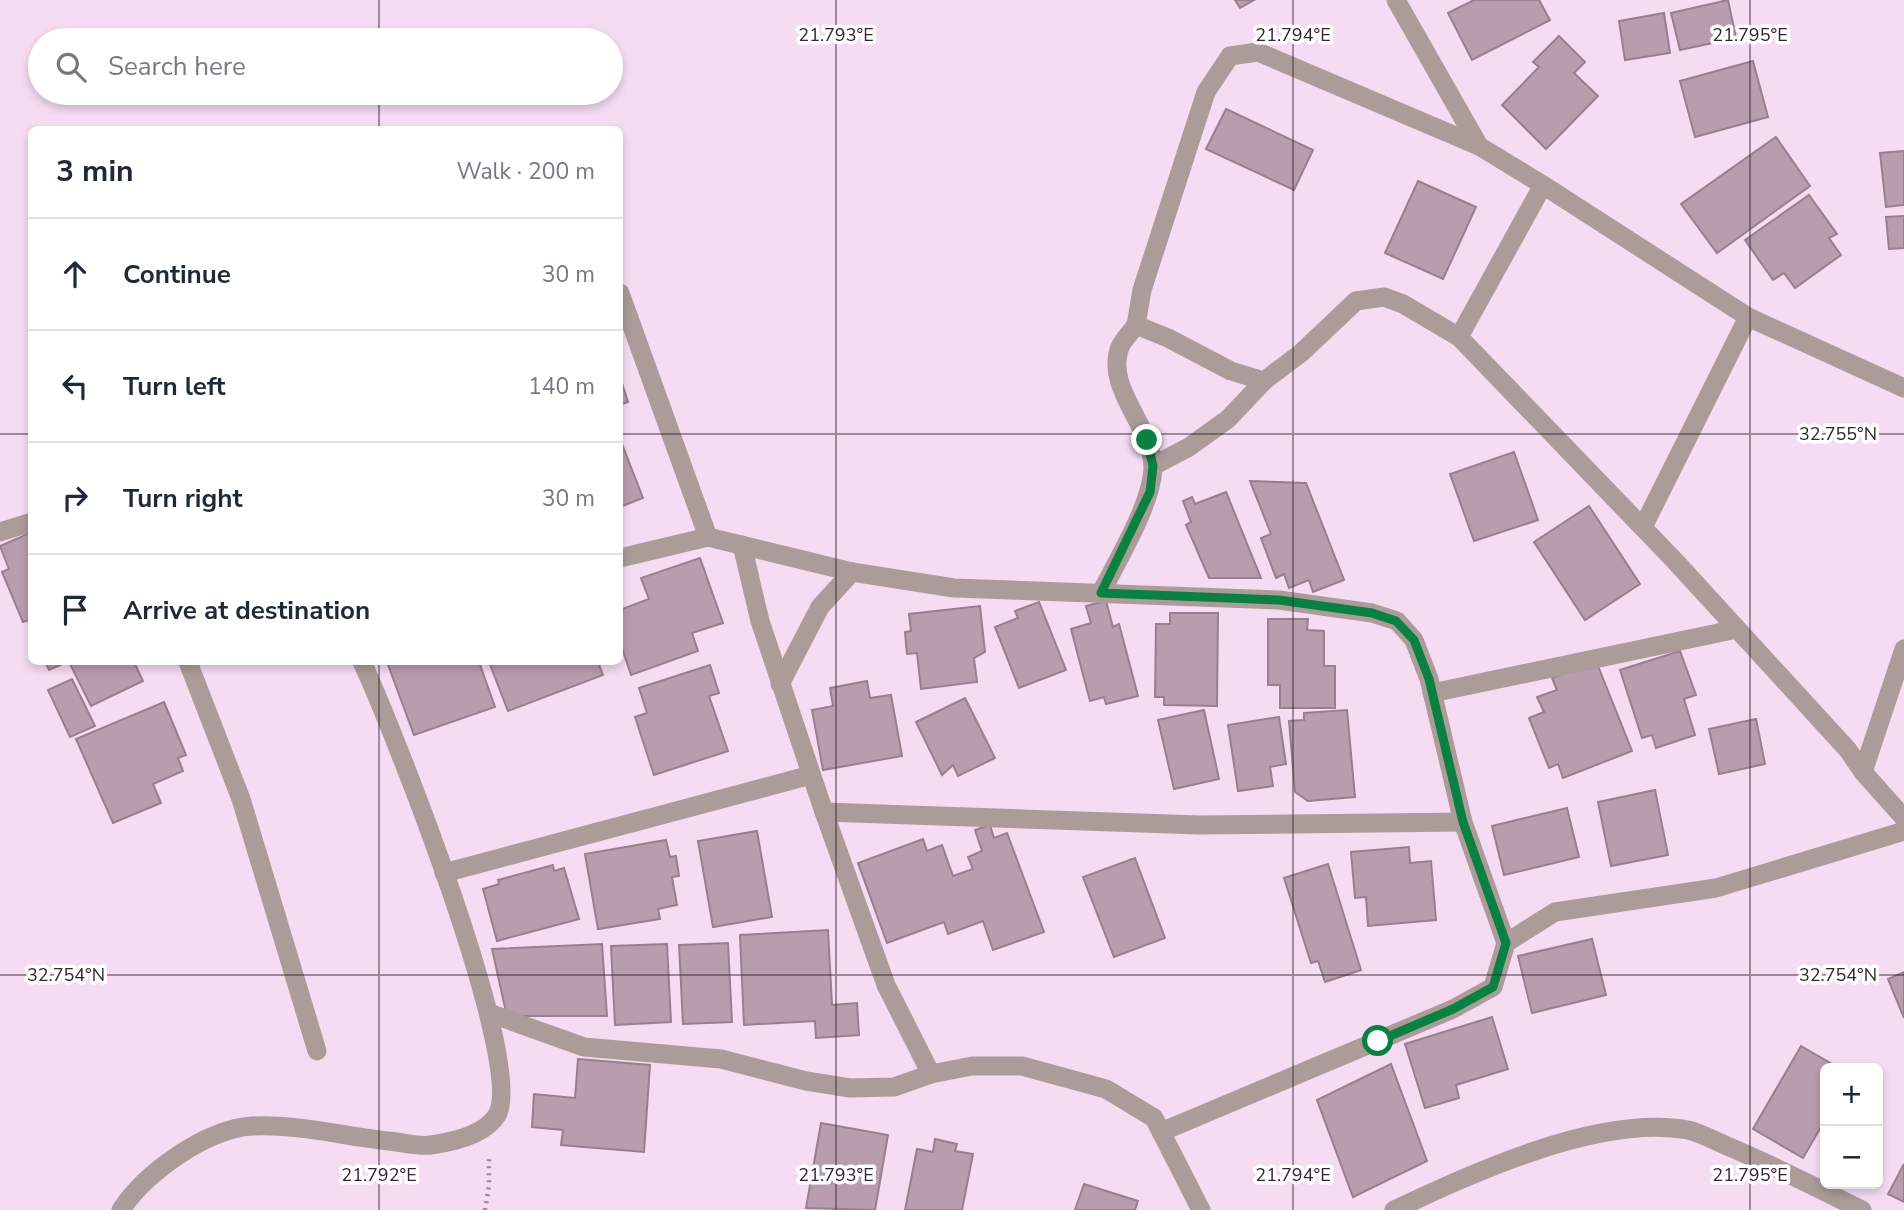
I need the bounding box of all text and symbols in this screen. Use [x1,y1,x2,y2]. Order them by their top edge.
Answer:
text: 21.793°E [798,23,874,47]
text: 21.794°E [1255,23,1331,47]
text: 21.795°E [1712,23,1788,47]
search box [28,28,623,105]
icon: search [52,48,90,86]
text: Search here [108,49,246,84]
text: 3 min [56,151,134,192]
text: Walk · 200 m [456,156,595,187]
icon: ahead [56,255,94,293]
text: Continue [123,257,231,292]
text: 30 m [542,259,595,290]
icon: left [56,367,94,405]
text: Turn left [123,369,226,404]
text: 140 m [528,371,595,402]
text: 32.755°N [1799,422,1877,446]
route end [1131,424,1162,455]
icon: right [56,479,94,517]
text: Turn right [123,481,242,516]
text: 30 m [542,483,595,514]
icon: arrive [56,591,94,629]
text: Arrive at destination [123,593,370,628]
text: 32.754°N [27,963,105,987]
text: 32.754°N [1799,963,1877,987]
route start [1362,1025,1393,1056]
map controls [1820,1063,1883,1189]
button: + [1820,1063,1883,1126]
button: − [1820,1126,1883,1189]
text: 21.792°E [341,1163,417,1187]
text: 21.793°E [798,1163,874,1187]
text: 21.794°E [1255,1163,1331,1187]
text: 21.795°E [1712,1163,1788,1187]

